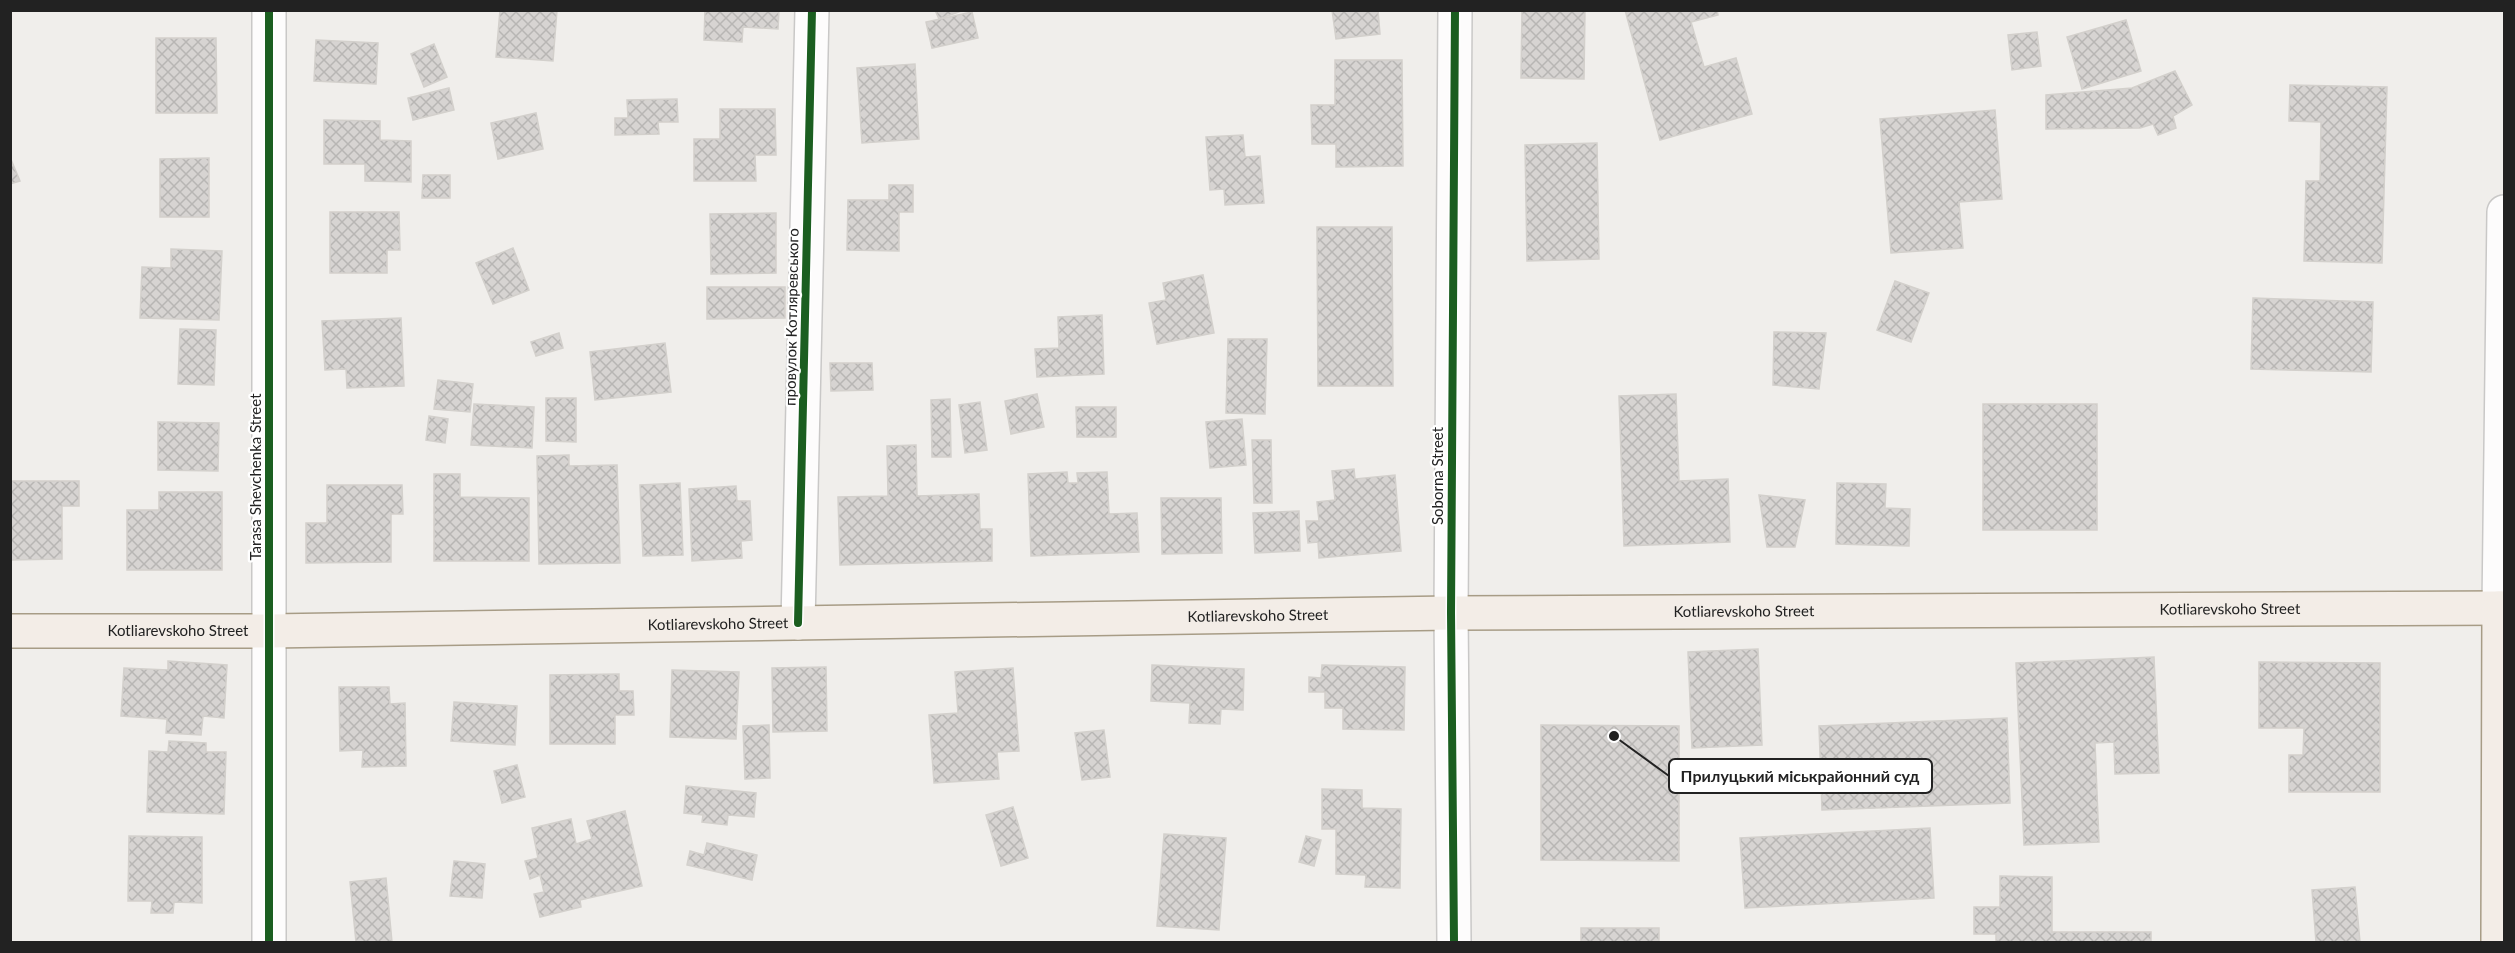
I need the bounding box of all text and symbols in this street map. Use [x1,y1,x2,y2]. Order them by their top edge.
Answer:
street label: провулок Котляревського [780,228,802,406]
street label: Tarasa Shevchenka Street [246,393,264,561]
street label: Soborna Street [1428,426,1446,525]
street label: Kotliarevskoho Street [2159,599,2301,618]
street label: Kotliarevskoho Street [1673,601,1815,620]
street label: Kotliarevskoho Street [1187,605,1329,625]
street label: Kotliarevskoho Street [647,613,789,633]
street label: Kotliarevskoho Street [108,621,249,639]
callout: Прилуцький міськрайонний суд [1669,759,1932,793]
text: Прилуцький міськрайонний суд [1681,766,1919,785]

